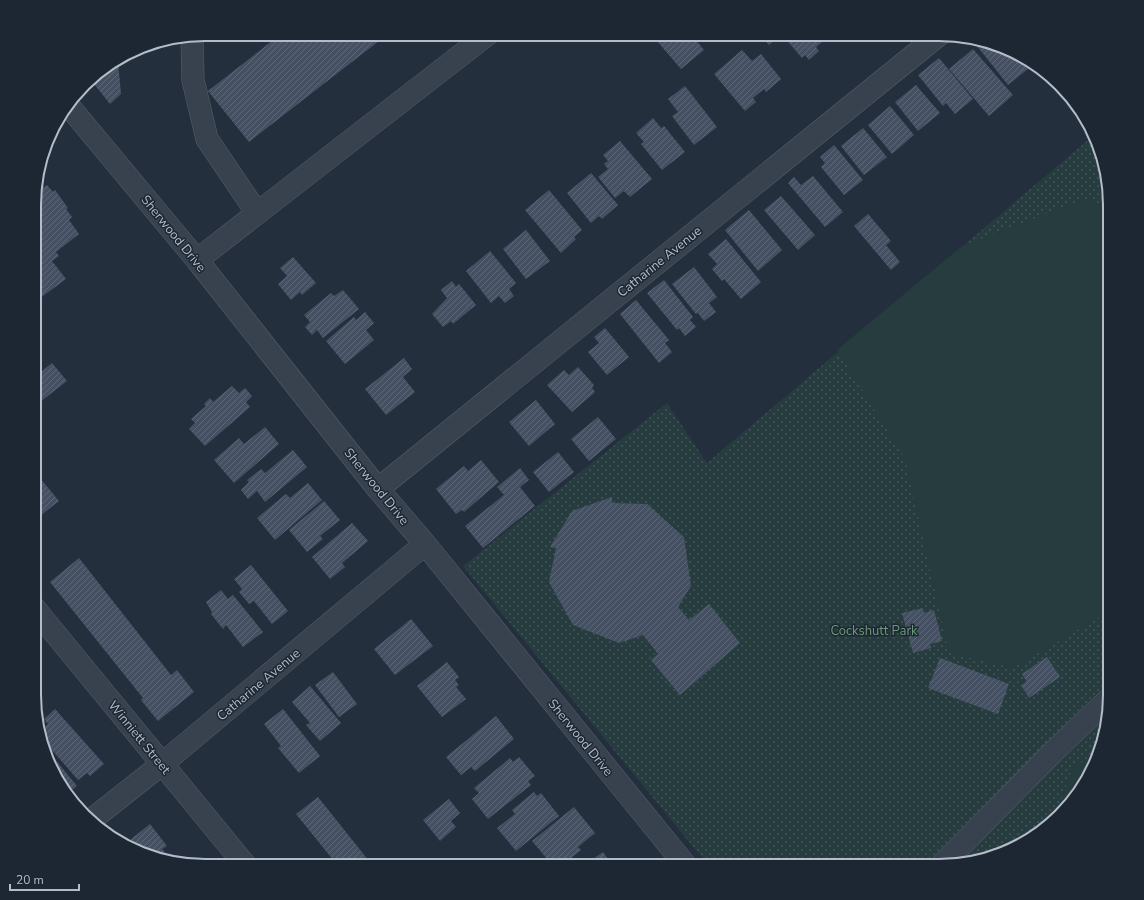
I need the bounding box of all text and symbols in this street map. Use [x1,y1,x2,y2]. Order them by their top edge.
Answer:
street label: Sherwood Drive [137,191,210,276]
street label: Catharine Avenue [614,222,706,301]
street label: Sherwood Drive [340,444,413,529]
park label: Cockshutt Park [830,622,918,640]
street label: Catharine Avenue [213,644,304,725]
street label: Sherwood Drive [544,695,617,780]
street label: Winniett Street [104,697,175,779]
scale bar [10,866,79,892]
text: 20 m [16,872,44,888]

